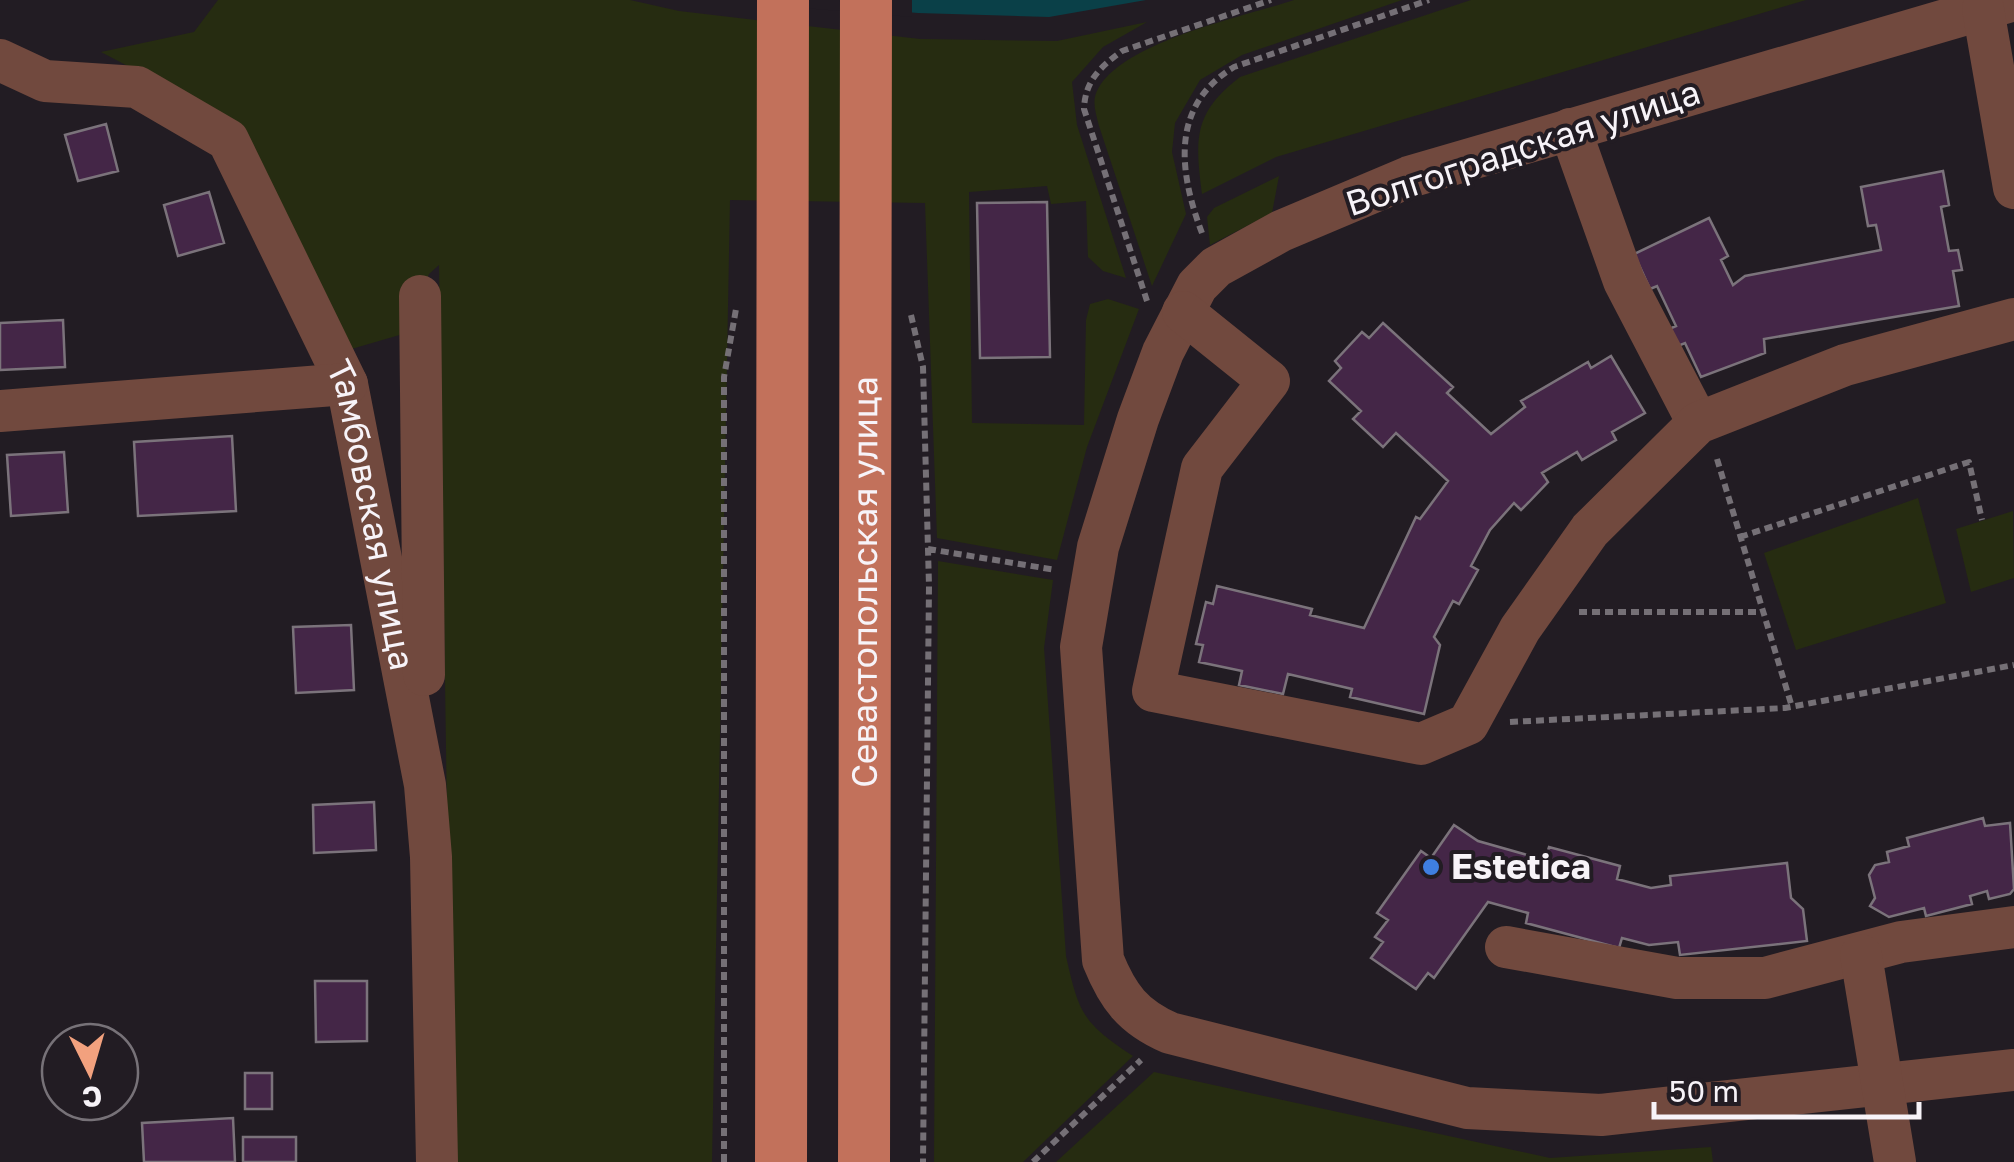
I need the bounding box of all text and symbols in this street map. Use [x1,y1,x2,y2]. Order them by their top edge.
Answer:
street label: Волгоградская улица [1340,70,1705,224]
street label: Тамбовская улица [318,353,424,673]
street label: Севастопольская улица [843,376,885,788]
place label: Estetica [1451,845,1591,887]
marker: Estetica [1420,856,1442,878]
north arrow [40,1022,140,1122]
scale bar [1654,1057,1919,1119]
text: 50 m [1669,1073,1739,1109]
text: С [81,1080,104,1115]

